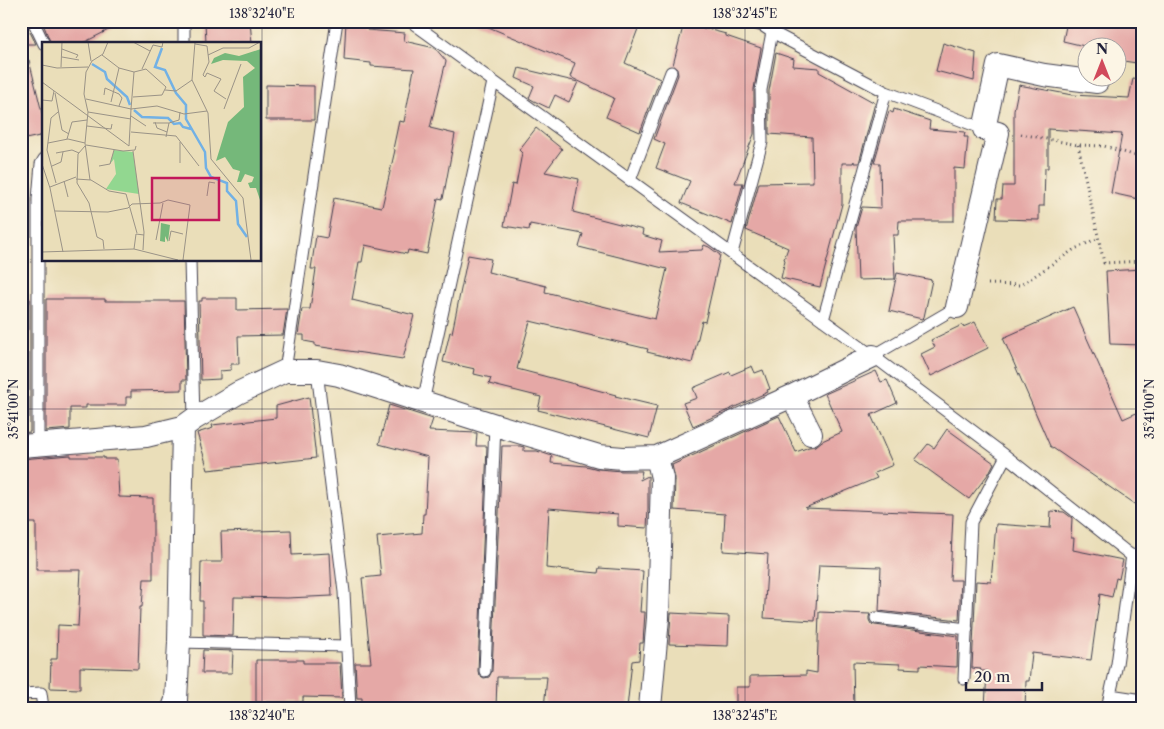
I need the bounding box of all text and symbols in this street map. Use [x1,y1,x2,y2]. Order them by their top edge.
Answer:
text: 138°32'40"E [229,6,295,21]
text: 138°32'45"E [713,6,777,21]
north arrow [1076,38,1126,88]
text: N [1096,40,1108,58]
inset map [42,42,261,261]
text: 35°41'00"N [6,379,21,439]
text: 35°41'00"N [1142,379,1157,439]
scale bar [966,659,1043,691]
text: 20 m [974,667,1010,686]
text: 138°32'40"E [229,708,295,723]
text: 138°32'45"E [713,708,777,723]

